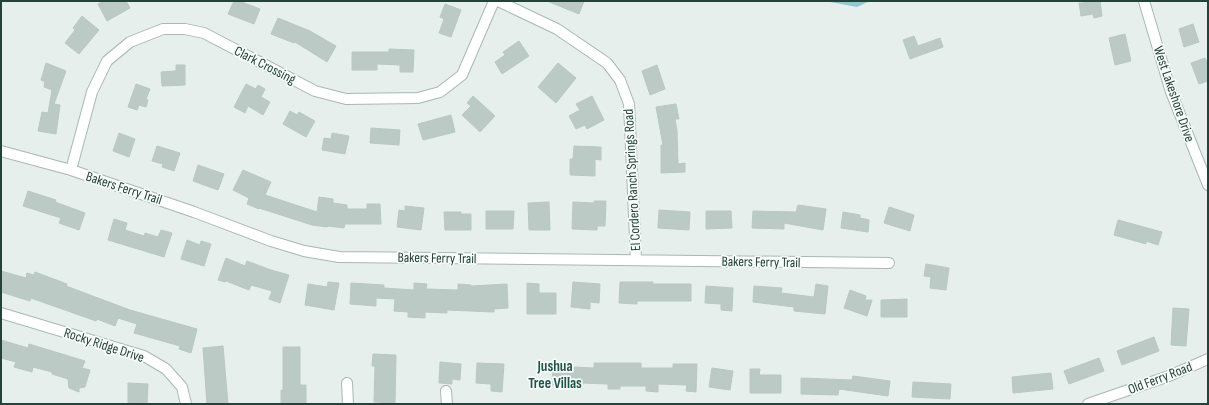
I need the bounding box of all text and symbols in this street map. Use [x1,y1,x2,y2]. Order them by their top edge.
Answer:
street label: Clark Crossing [231,42,299,88]
street label: West Lakeshore Drive [1150,44,1198,144]
street label: El Cordero Ranch Springs Road [620,108,644,251]
street label: Bakers Ferry Trail [84,168,164,208]
street label: Bakers Ferry Trail [397,249,477,267]
street label: Bakers Ferry Trail [721,253,801,271]
street label: Rocky Ridge Drive [62,324,146,366]
district label: Jushua Tree Villas [528,357,582,393]
street label: Old Ferry Road [1125,358,1195,398]

